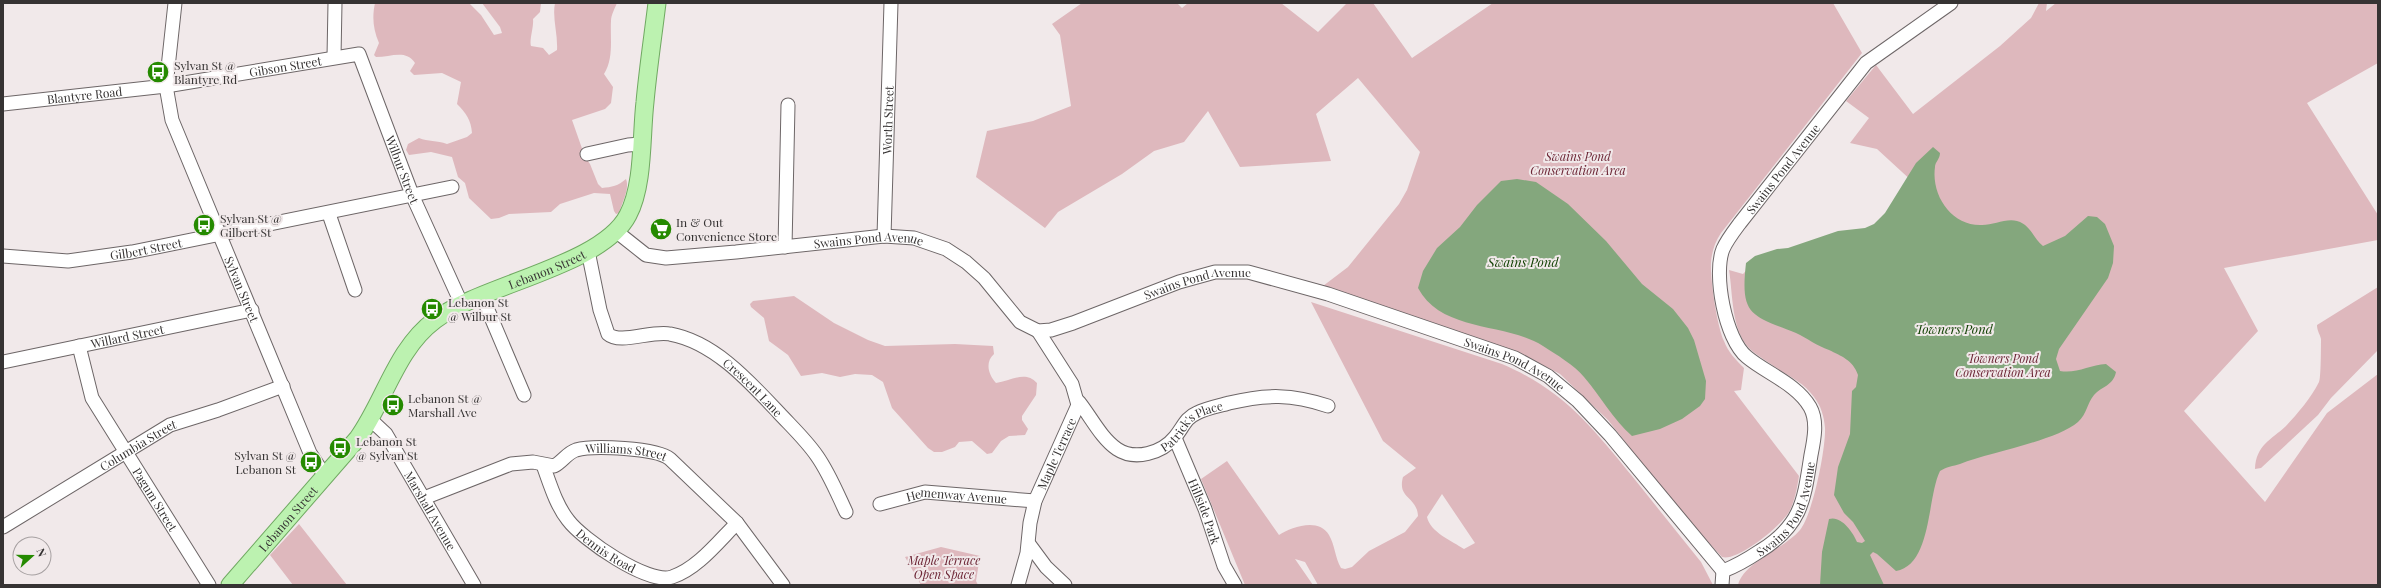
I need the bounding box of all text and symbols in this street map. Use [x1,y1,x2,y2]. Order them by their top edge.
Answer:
street label: Gibson Street [248,52,323,80]
place label: Sylvan St @ Blantyre Rd [174,57,237,87]
bus stop icon: Sylvan St @ Blantyre Rd [145,59,171,85]
street label: Blantyre Road [46,83,123,107]
street label: Worth Street [878,85,897,156]
street label: Swains Pond Avenue [1742,120,1823,217]
street label: Wilbur Street [382,132,423,207]
park label: Swains Pond Conservation Area [1530,148,1626,178]
place label: Sylvan St @ Gilbert St [220,210,282,240]
bus stop icon: Sylvan St @ Gilbert St [191,212,217,238]
place label: In & Out Convenience Store [676,214,777,244]
supermarket icon: In & Out Convenience Store [648,216,674,242]
street label: Swains Pond Avenue [813,228,926,252]
street label: Gilbert Street [109,234,184,263]
street label: Lebanon Street [506,246,589,292]
water label: Swains Pond [1486,253,1559,270]
street label: Sylvan Street [221,254,263,325]
street label: Swains Pond Avenue [1141,264,1251,303]
place label: Lebanon St @ Wilbur St [448,294,512,324]
bus stop icon: Lebanon St @ Wilbur St [419,296,445,322]
street label: Willard Street [88,320,166,352]
water label: Towners Pond [1915,320,1994,337]
street label: Swains Pond Avenue [1462,333,1568,395]
park label: Towners Pond Conservation Area [1955,350,2051,380]
street label: Crescent Lane [720,354,786,420]
place label: Lebanon St @ Marshall Ave [408,390,482,420]
bus stop icon: Lebanon St @ Marshall Ave [380,392,406,418]
street label: Patrick's Place [1157,397,1224,455]
street label: Columbia Street [96,415,179,474]
street label: Maple Terrace [1033,415,1079,492]
place label: Lebanon St @ Sylvan St [356,433,419,463]
bus stop icon: Lebanon St @ Sylvan St [327,435,353,461]
street label: Williams Street [584,440,670,464]
place label: Sylvan St @ Lebanon St [234,447,297,477]
bus stop icon: Sylvan St @ Lebanon St [298,449,324,475]
street label: Swains Pond Avenue [1753,461,1818,560]
street label: Pagum Street [129,464,182,535]
street label: Marshall Avenue [401,468,460,553]
street label: Hillside Park [1185,476,1224,547]
street label: Lebanon Street [255,482,321,555]
street label: Hemenway Avenue [904,484,1008,507]
street label: Dennis Road [573,525,639,576]
north arrow [12,536,52,576]
text: N [33,546,50,559]
park label: Maple Terrace Open Space [907,552,980,582]

